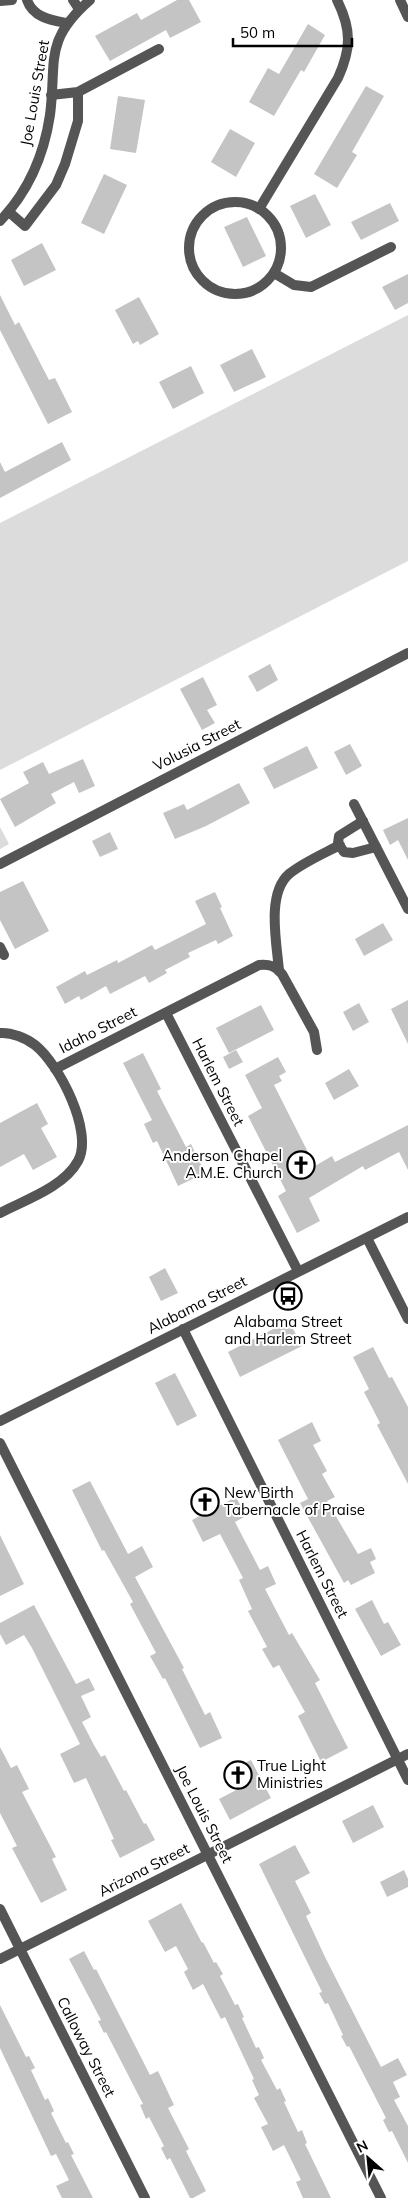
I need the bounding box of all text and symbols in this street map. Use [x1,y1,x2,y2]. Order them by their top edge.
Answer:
scale bar [233,15,352,47]
text: 50 m [240,23,275,42]
street label: Joe Louis Street [16,38,53,147]
street label: Volusia Street [150,714,244,775]
street label: Idaho Street [56,1002,140,1057]
street label: Harlem Street [188,1035,249,1129]
place label: Anderson Chapel A.M.E. Church [162,1146,282,1182]
church icon: Anderson Chapel A.M.E. Church [286,1150,316,1180]
street label: Alabama Street [144,1271,250,1338]
bus stop icon: Alabama Street and Harlem Street [273,1281,303,1311]
place label: Alabama Street and Harlem Street [225,1312,351,1348]
place label: New Birth Tabernacle of Praise [224,1483,365,1519]
church icon: New Birth Tabernacle of Praise [190,1487,220,1517]
street label: Harlem Street [292,1527,353,1621]
place label: True Light Ministries [257,1756,326,1792]
church icon: True Light Ministries [223,1760,253,1790]
street label: Joe Louis Street [172,1762,237,1866]
street label: Arizona Street [95,1839,192,1901]
street label: Calloway Street [53,1994,120,2100]
north arrow [343,2133,393,2183]
text: N [353,2136,371,2157]

